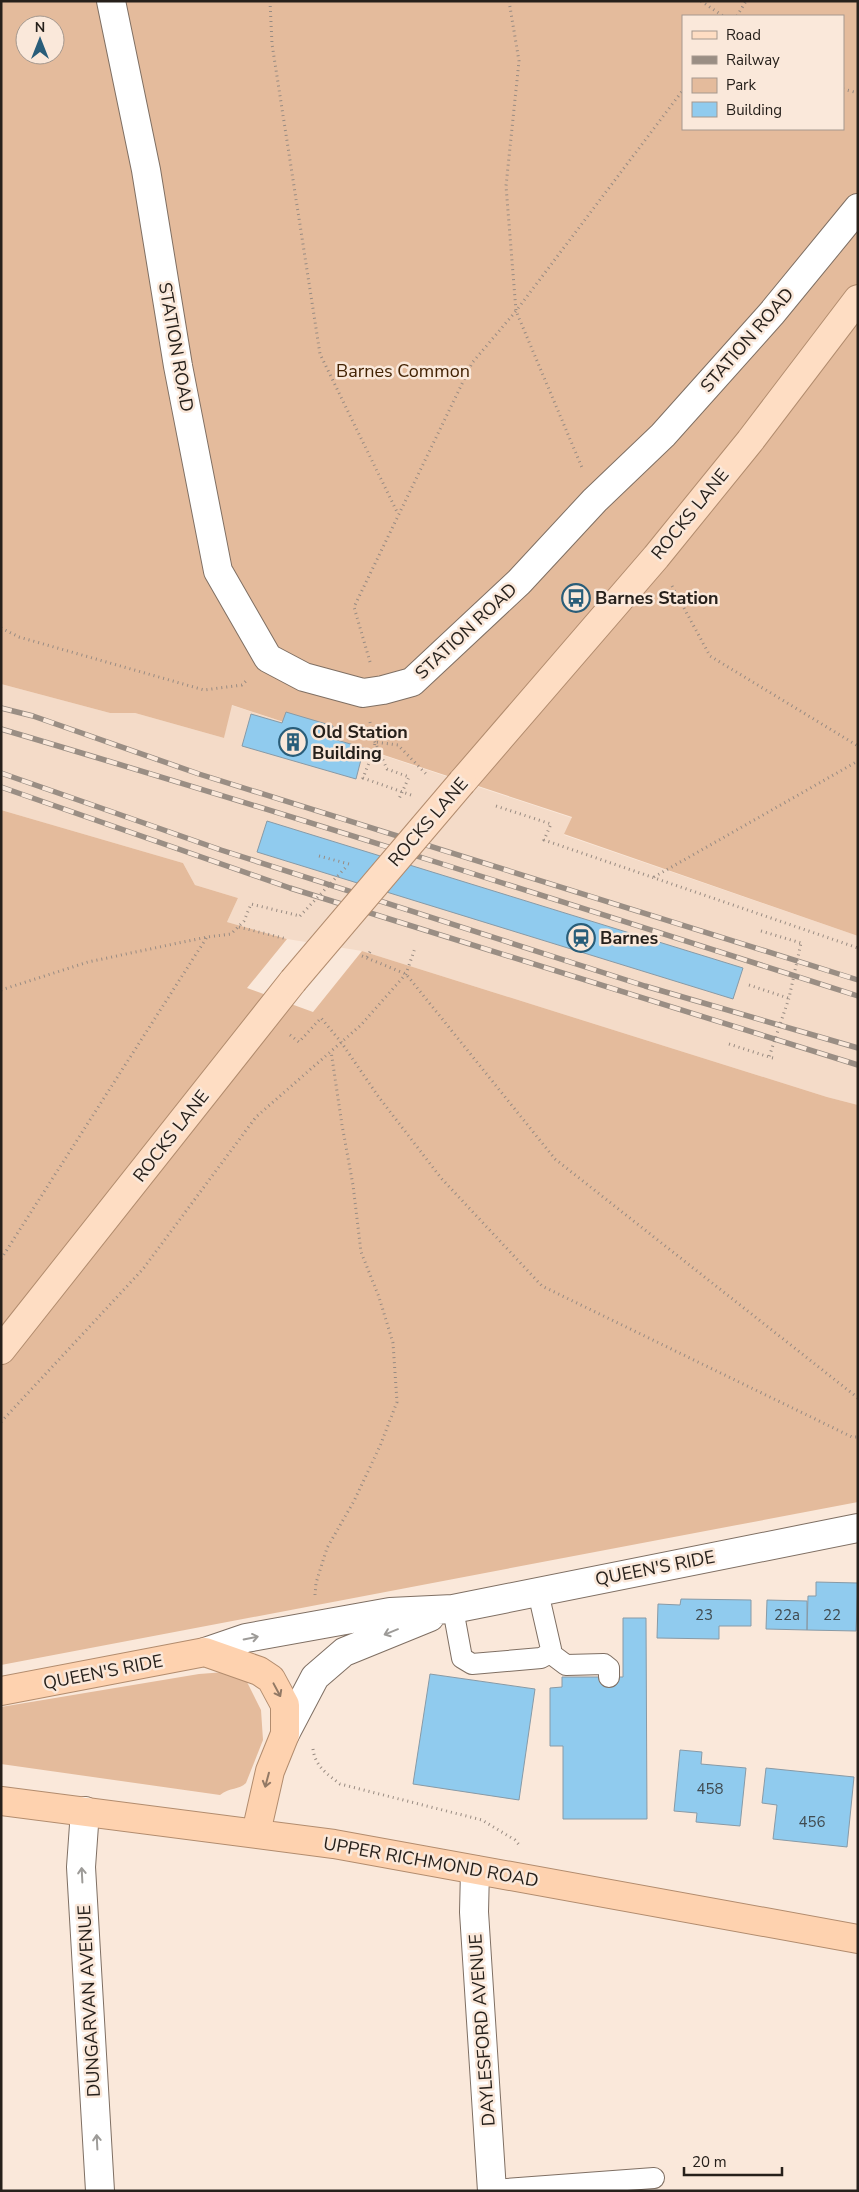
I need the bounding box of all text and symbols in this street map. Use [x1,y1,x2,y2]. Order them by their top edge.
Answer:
north arrow [15,15,65,65]
legend [682,15,844,130]
text: N [35,18,45,37]
text: Road [726,25,761,45]
text: Railway [726,50,780,70]
text: Park [726,75,756,95]
text: Building [726,100,782,120]
street label: STATION ROAD [153,280,199,414]
street label: STATION ROAD [695,283,799,397]
park label: Barnes Common [336,359,470,383]
street label: ROCKS LANE [646,463,734,565]
street label: STATION ROAD [410,577,522,685]
bus stop icon: Barnes Station [561,583,591,613]
place label: Barnes Station [595,586,719,610]
place label: Old Station Building [312,720,408,765]
building icon: Old Station Building [278,727,308,757]
street label: ROCKS LANE [383,772,473,872]
station icon: Barnes [566,923,596,953]
place label: Barnes [600,926,659,950]
street label: ROCKS LANE [127,1085,215,1187]
street label: QUEEN'S RIDE [593,1545,717,1591]
house number: 23 [695,1605,713,1625]
house number: 22a [774,1605,800,1625]
house number: 22 [823,1605,841,1625]
one-way arrow [384,1628,399,1638]
one-way arrow [243,1632,259,1642]
street label: QUEEN'S RIDE [41,1649,165,1695]
one-way arrow [273,1682,282,1697]
one-way arrow [262,1771,272,1787]
house number: 458 [696,1779,724,1799]
house number: 456 [798,1812,826,1832]
street label: UPPER RICHMOND ROAD [322,1831,540,1893]
one-way arrow [77,1867,86,1883]
street label: DUNGARVAN AVENUE [72,1904,106,2098]
street label: DAYLESFORD AVENUE [463,1933,501,2127]
one-way arrow [93,2134,102,2150]
scale bar [684,2144,782,2176]
text: 20 m [692,2152,727,2172]

